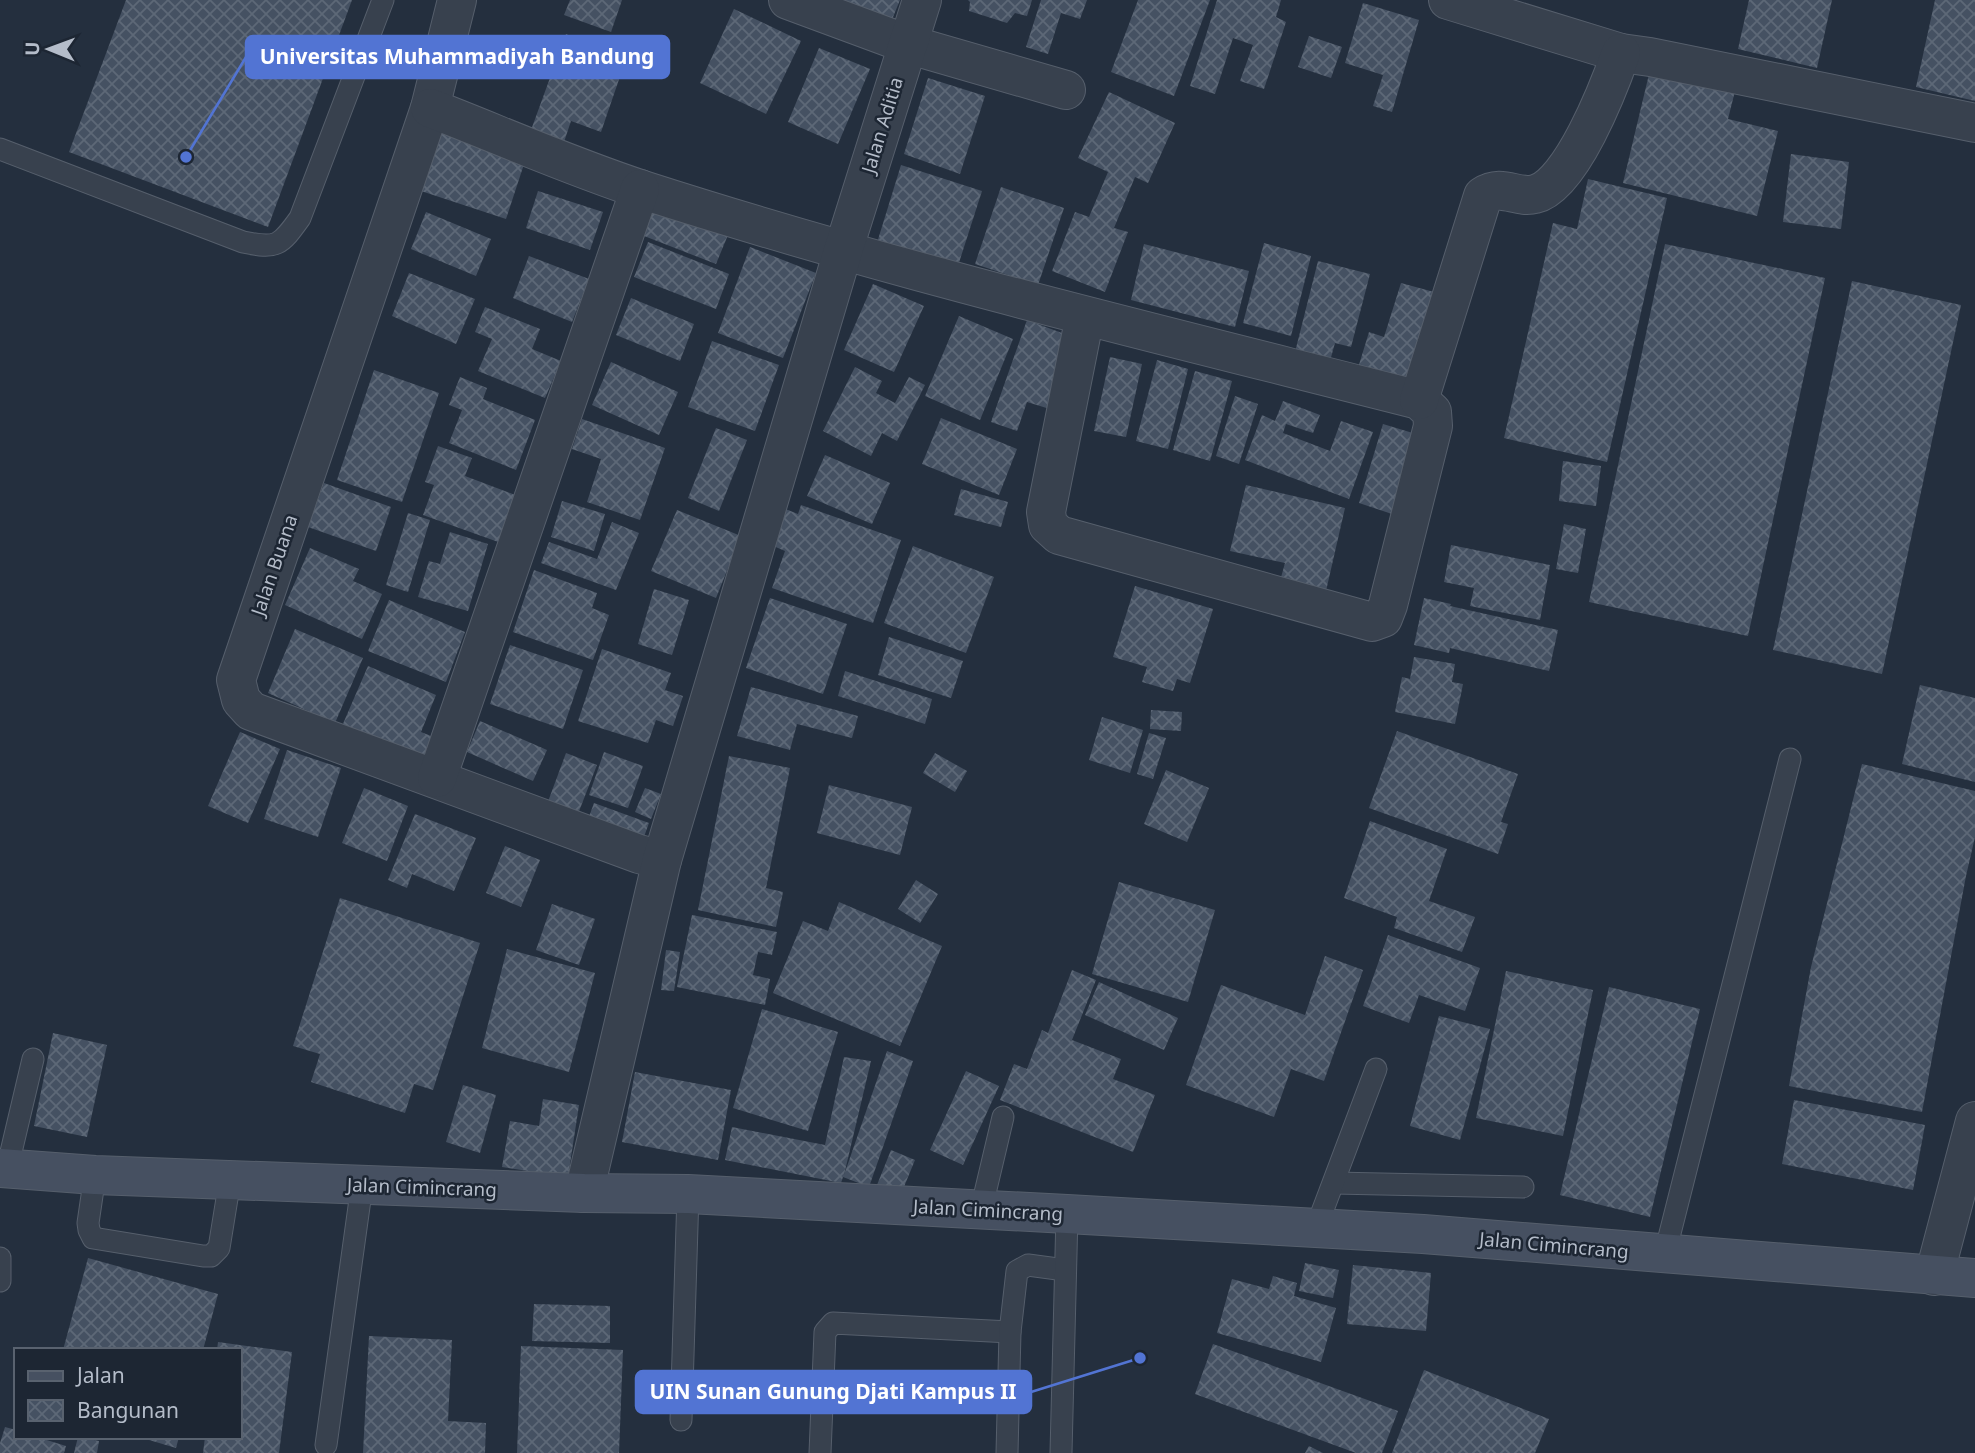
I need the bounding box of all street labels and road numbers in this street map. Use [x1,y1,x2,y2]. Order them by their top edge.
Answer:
street label: Jalan Aditia [854,74,909,178]
street label: Jalan Buana [244,511,303,621]
street label: Jalan Cimincrang [345,1171,497,1203]
street label: Jalan Cimincrang [910,1193,1064,1227]
street label: Jalan Cimincrang [1476,1225,1630,1264]

